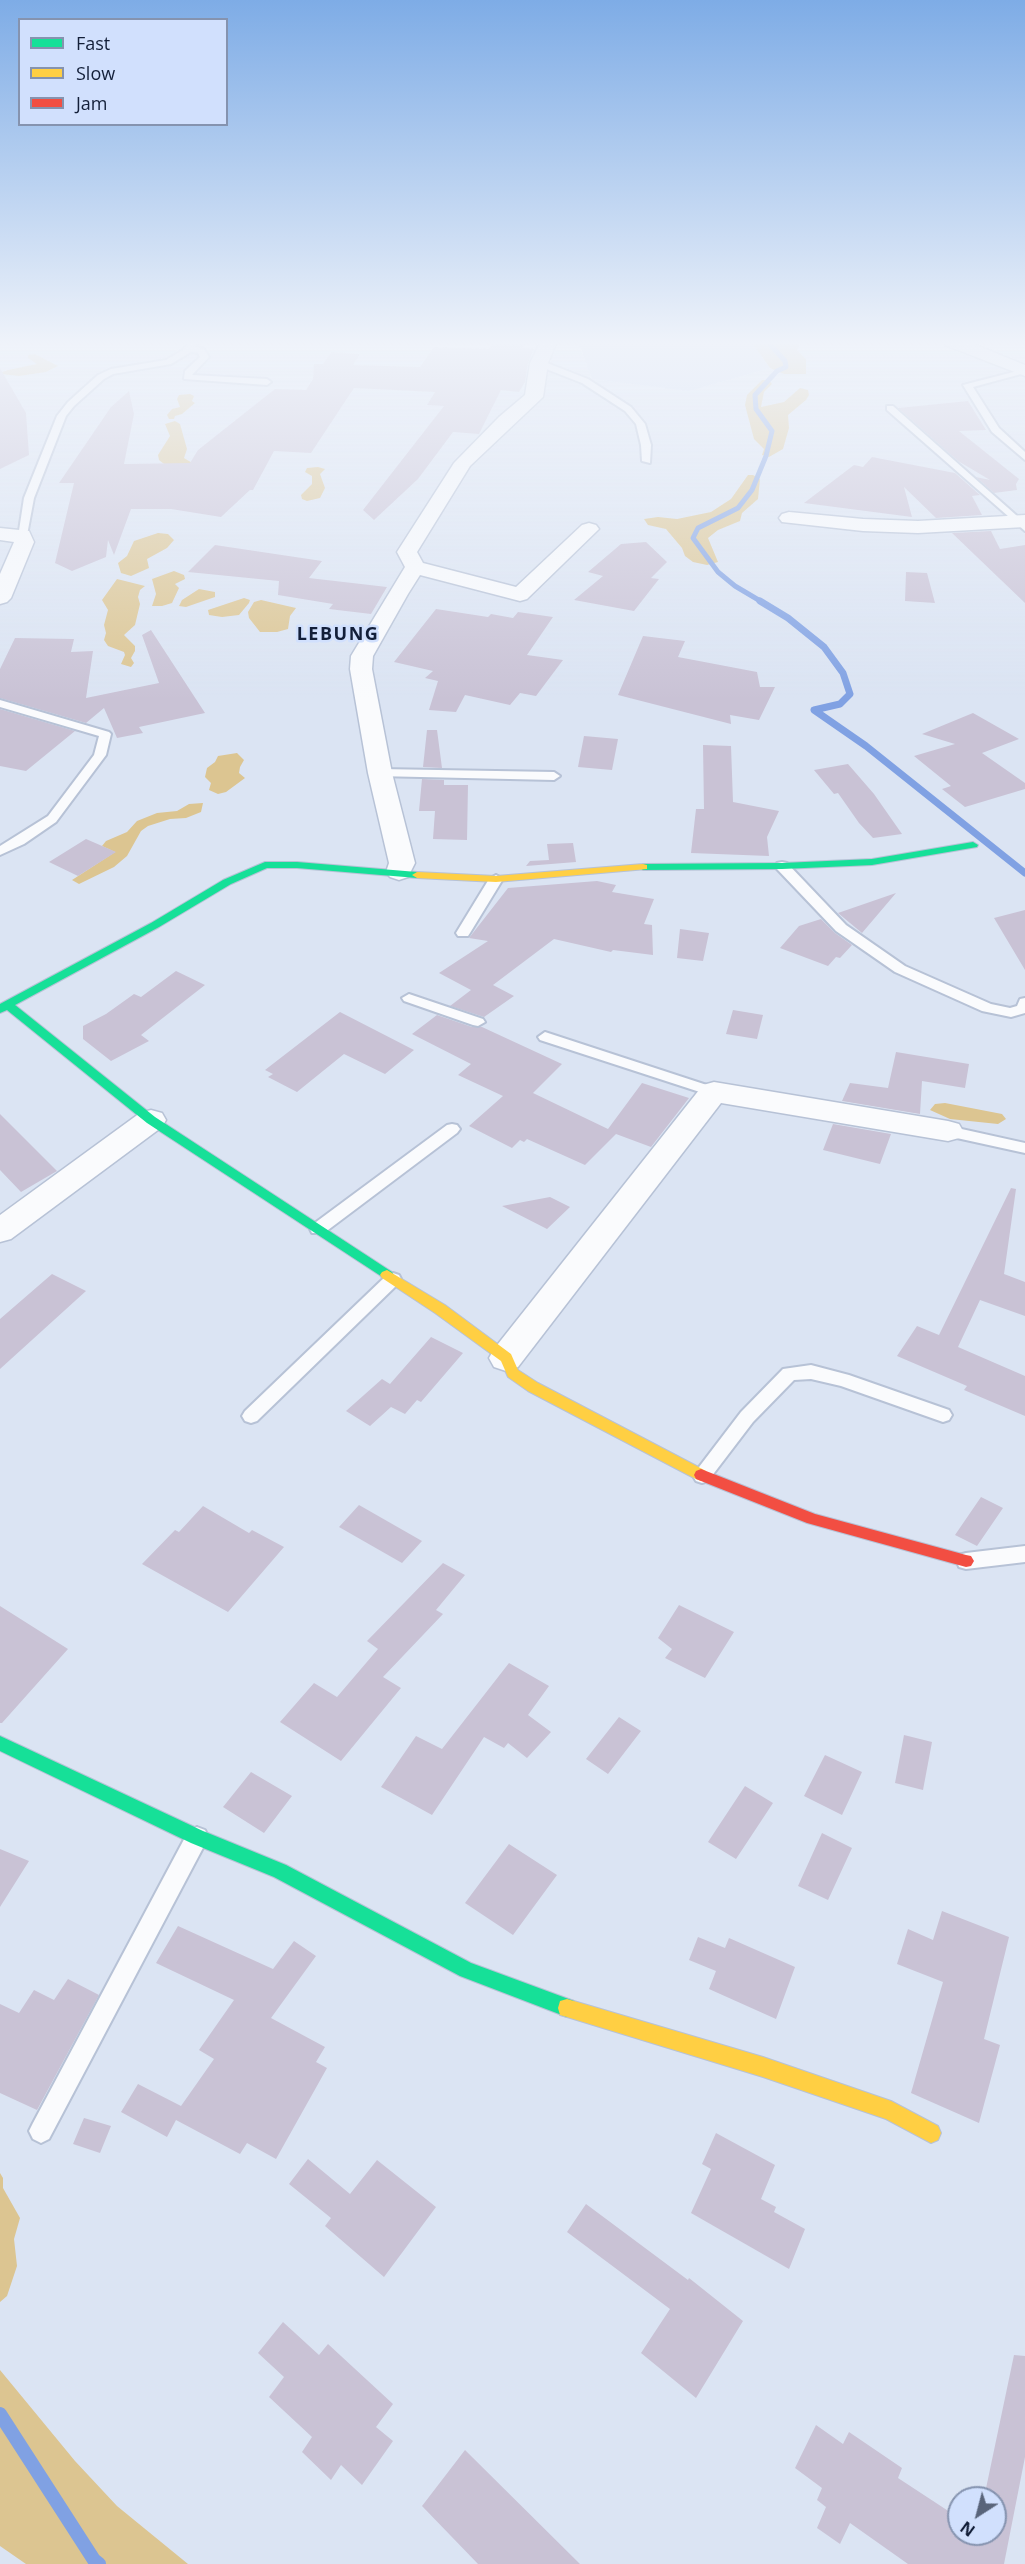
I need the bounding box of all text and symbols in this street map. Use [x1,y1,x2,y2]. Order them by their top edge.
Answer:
legend [18,18,228,126]
text: Fast [76,31,110,55]
text: Slow [76,61,115,85]
text: Jam [76,91,108,115]
district label: LEBUNG [297,624,379,646]
north arrow [947,2486,1007,2546]
text: N [956,2516,979,2542]

